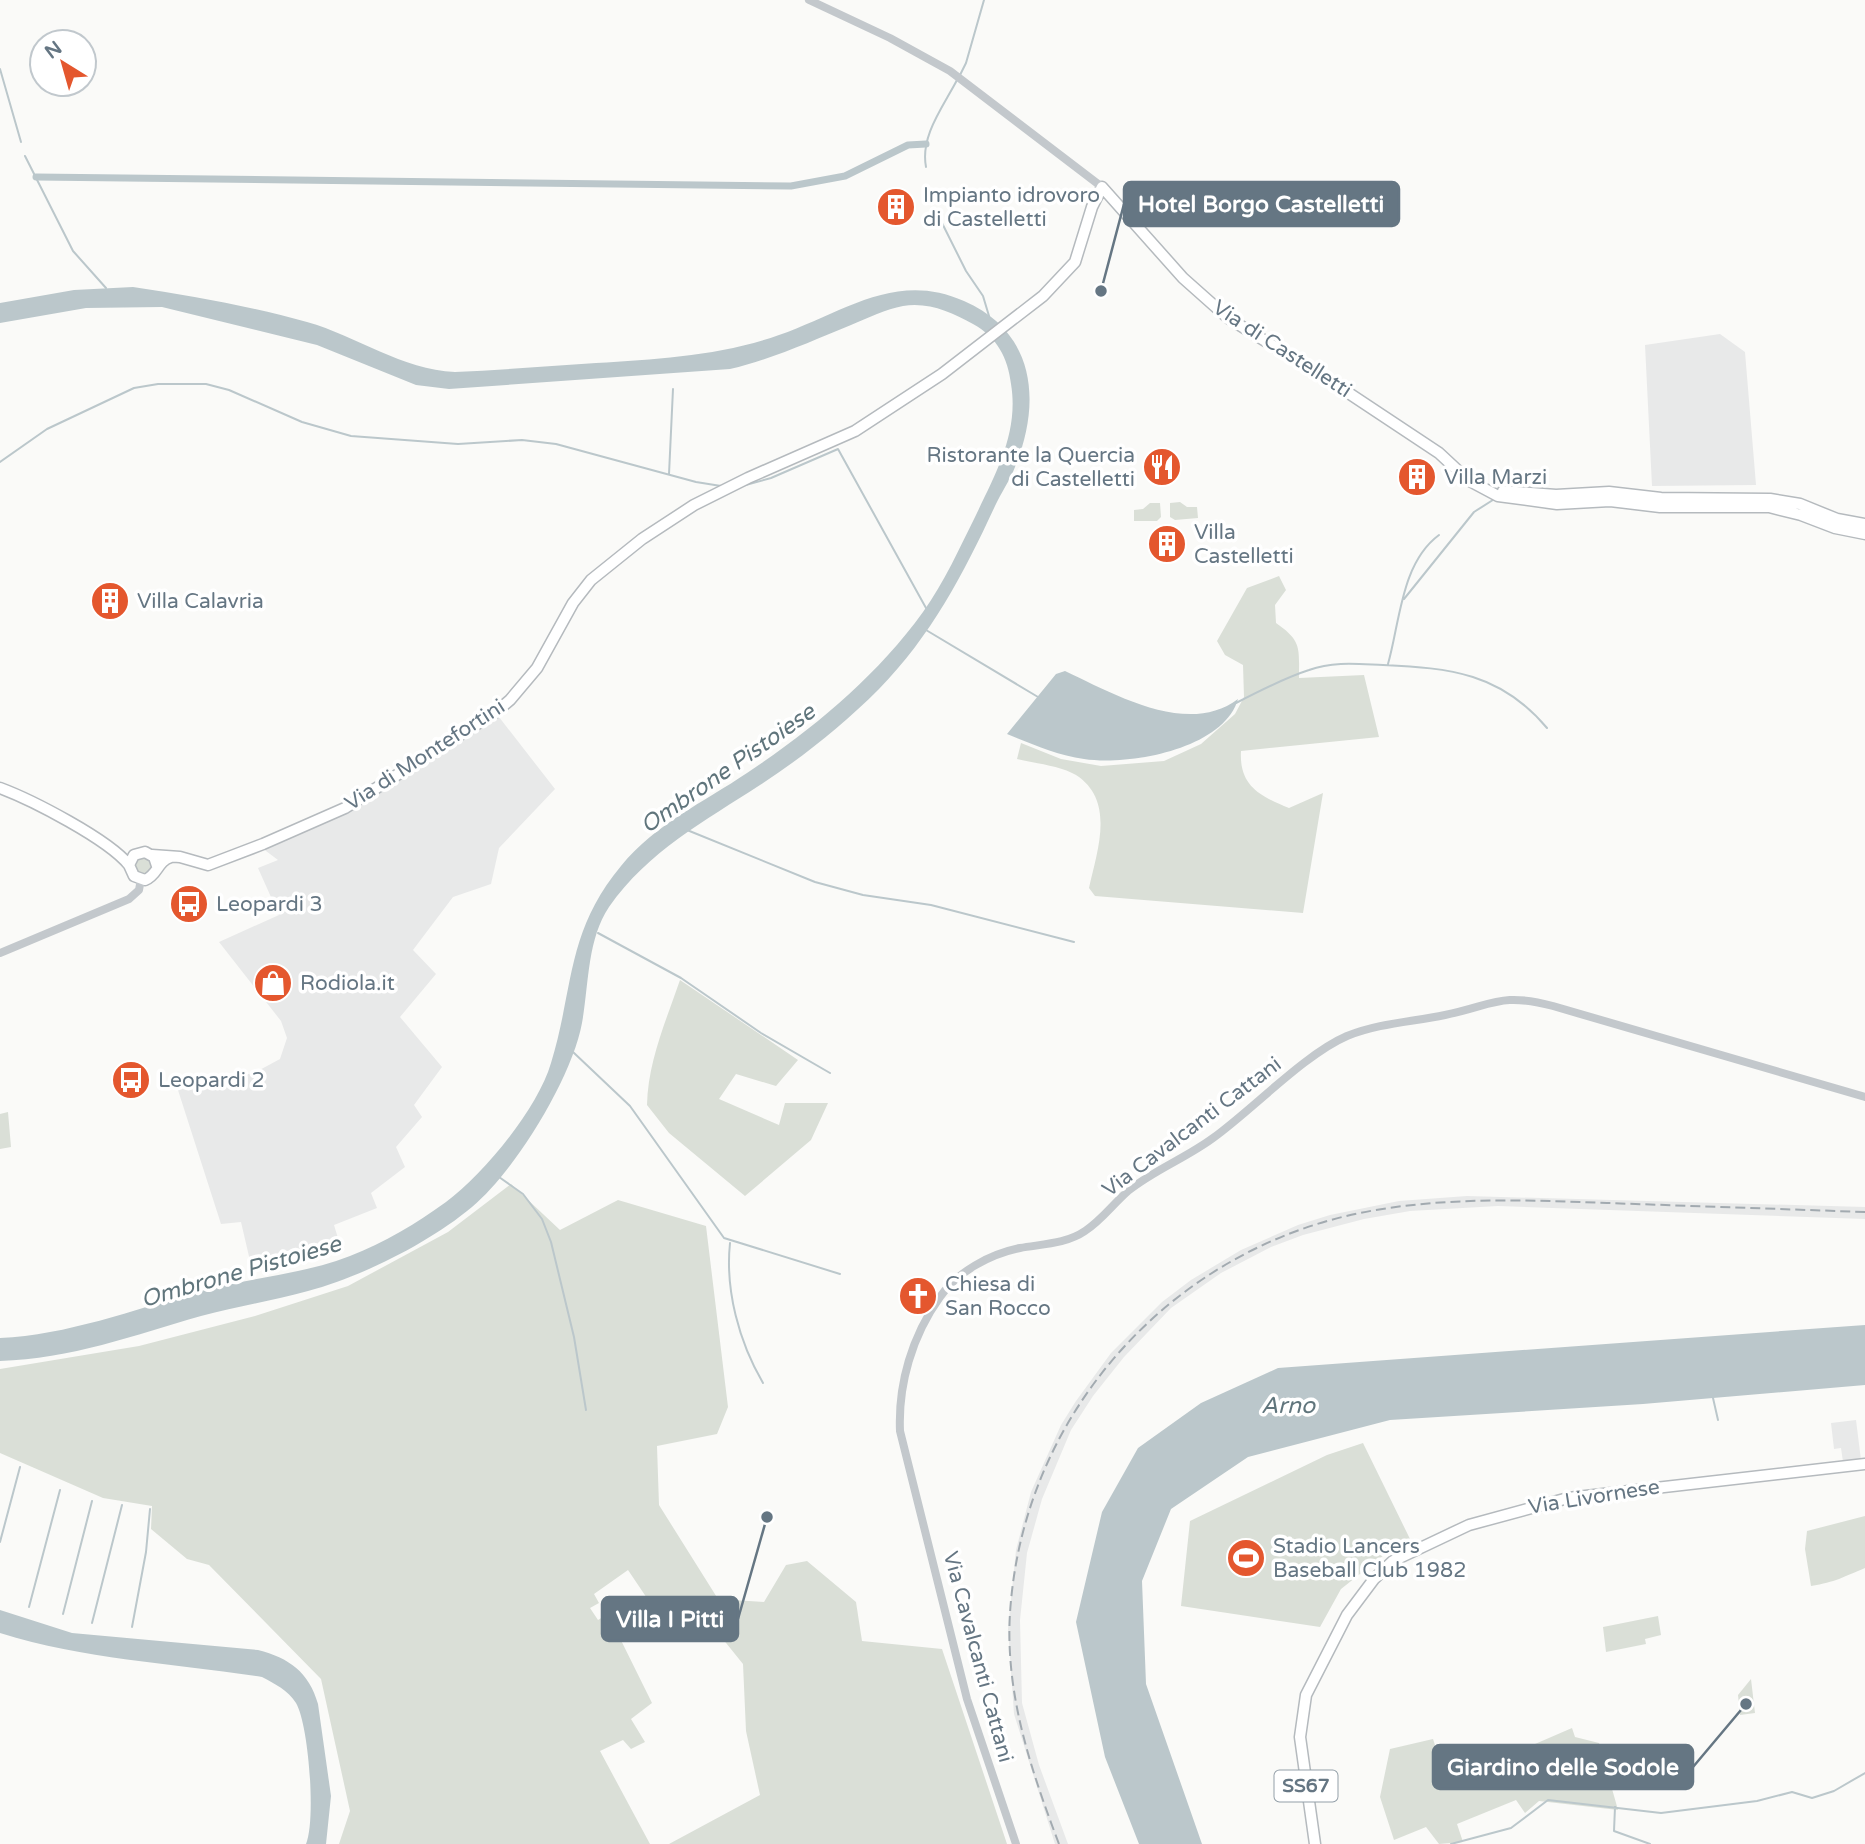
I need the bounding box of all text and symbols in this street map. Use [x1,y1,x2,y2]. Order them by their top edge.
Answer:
north arrow [28,28,98,98]
text: N [41,37,66,64]
callout: Hotel Borgo Castelletti [1124,182,1399,226]
place label: Impianto idrovoro di Castelletti [923,183,1100,232]
building icon: Impianto idrovoro di Castelletti [875,186,917,228]
text: Hotel Borgo Castelletti [1138,191,1384,219]
street label: Via di Castelletti [1208,295,1356,403]
place label: Ristorante la Quercia di Castelletti [927,443,1135,492]
restaurant icon: Ristorante la Quercia di Castelletti [1141,446,1183,488]
building icon: Villa Marzi [1396,456,1438,498]
place label: Villa Marzi [1444,465,1547,490]
place label: Villa Castelletti [1194,520,1294,569]
building icon: Villa Castelletti [1146,523,1188,565]
building icon: Villa Calavria [89,580,131,622]
place label: Villa Calavria [137,589,264,614]
street label: Via di Montefortini [340,694,510,816]
water label: Ombrone Pistoiese [635,697,822,840]
bus stop icon: Leopardi 3 [168,883,210,925]
place label: Leopardi 3 [216,892,323,917]
shop icon: Rodiola.it [252,962,294,1004]
place label: Rodiola.it [300,971,395,996]
street label: Via Cavalcanti Cattani [1098,1052,1286,1202]
bus stop icon: Leopardi 2 [110,1059,152,1101]
place label: Leopardi 2 [158,1068,265,1093]
water label: Ombrone Pistoiese [138,1229,346,1314]
place label: Chiesa di San Rocco [945,1272,1051,1321]
church icon: Chiesa di San Rocco [897,1275,939,1317]
water label: Arno [1261,1392,1316,1420]
street label: Via Livornese [1527,1474,1662,1520]
place label: Stadio Lancers Baseball Club 1982 [1273,1534,1466,1583]
sports icon: Stadio Lancers Baseball Club 1982 [1225,1537,1267,1579]
street label: Via Cavalcanti Cattani [938,1549,1018,1765]
callout: Villa I Pitti [602,1597,738,1641]
text: Villa I Pitti [616,1606,724,1634]
callout: Giardino delle Sodole [1433,1745,1693,1789]
text: Giardino delle Sodole [1447,1754,1679,1782]
road number: SS67 [1274,1770,1338,1801]

